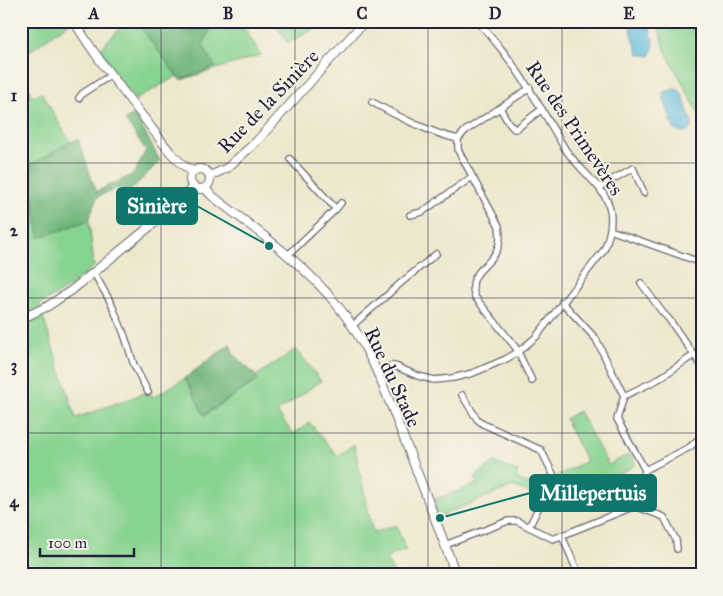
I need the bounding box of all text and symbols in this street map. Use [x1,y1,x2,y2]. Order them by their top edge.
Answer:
text: A [88,4,100,23]
text: B [223,4,233,23]
text: C [357,4,368,23]
text: D [489,4,502,23]
text: E [623,4,635,23]
street label: Rue de la Sinière [212,44,324,158]
street label: Rue des Primevères [521,56,629,200]
text: 1 [11,86,18,105]
callout: Sinière [117,188,197,224]
text: Sinière [127,193,187,219]
text: 2 [10,221,19,240]
street label: Rue du Stade [359,323,427,431]
text: 3 [11,356,17,376]
callout: Millepertuis [530,475,656,511]
text: Millepertuis [540,480,647,506]
text: 4 [10,492,20,512]
scale bar [40,526,134,558]
text: 100 m [48,534,88,552]

